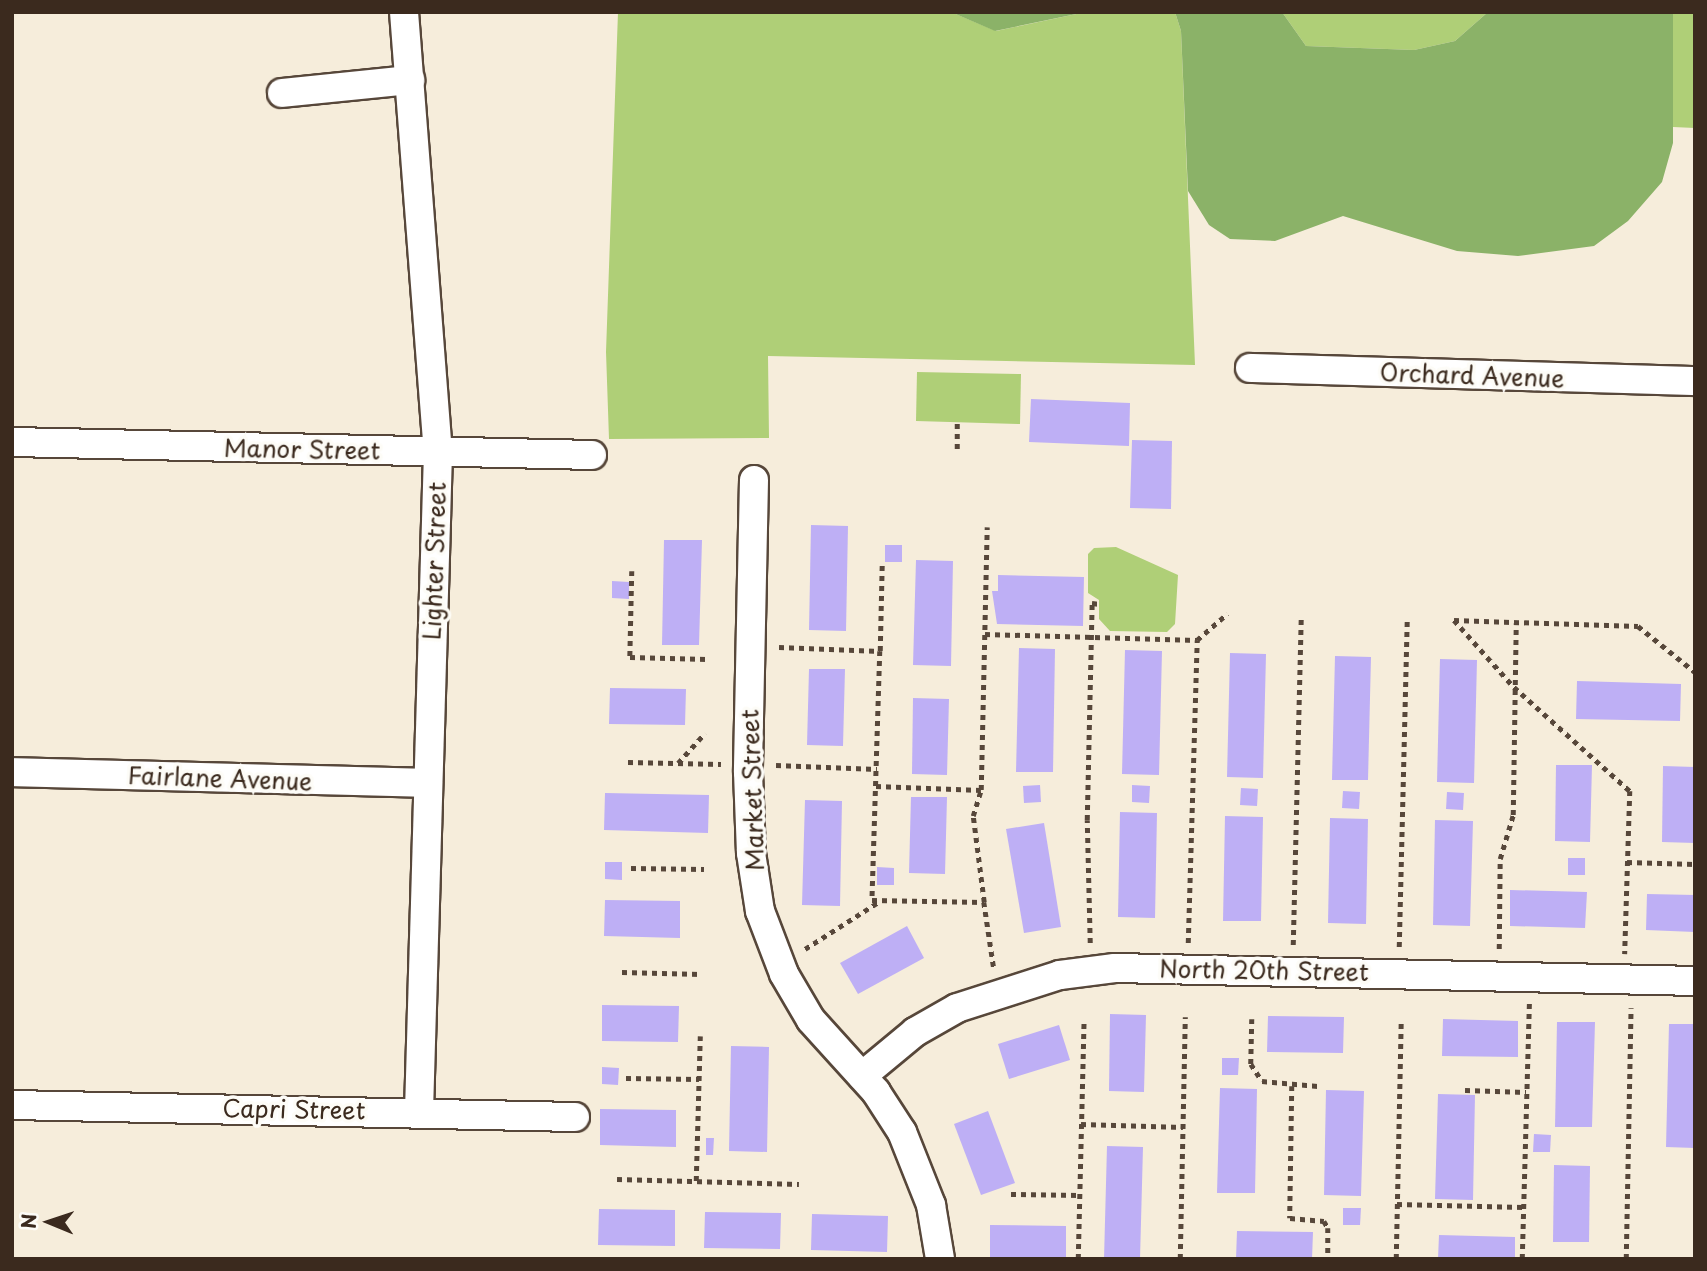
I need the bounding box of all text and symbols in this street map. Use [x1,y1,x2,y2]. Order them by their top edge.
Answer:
street label: Orchard Avenue [1379,357,1565,393]
street label: Manor Street [224,433,380,465]
street label: Lighter Street [417,481,451,641]
street label: Market Street [735,708,769,872]
street label: Fairlane Avenue [127,760,313,796]
street label: North 20th Street [1158,954,1370,986]
street label: Capri Street [222,1093,366,1125]
north arrow [14,1187,84,1257]
text: N [14,1213,42,1229]

